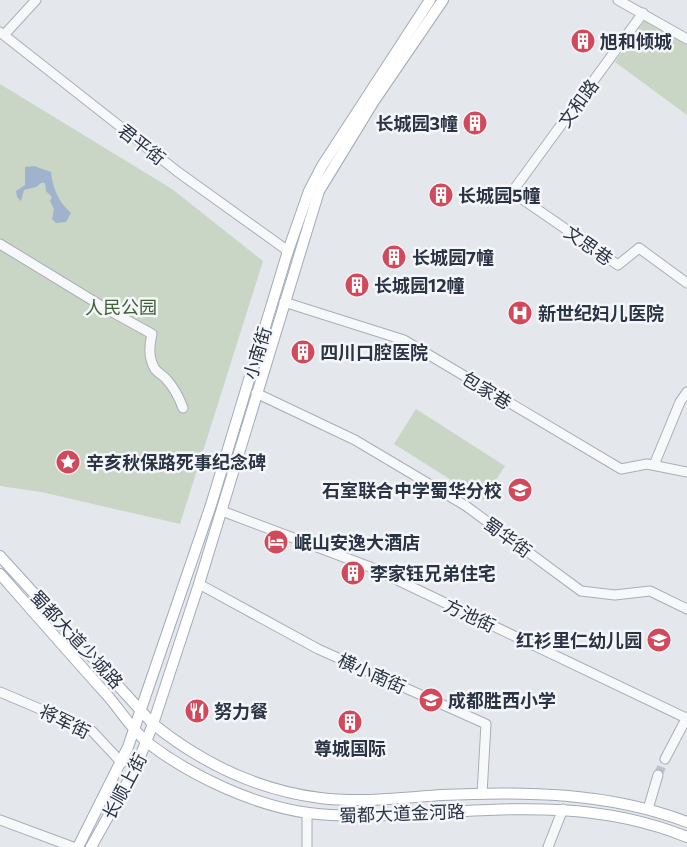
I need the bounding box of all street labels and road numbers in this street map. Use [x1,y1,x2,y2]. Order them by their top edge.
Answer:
street label: 文和路 [553,75,603,131]
street label: 君平街 [114,119,170,169]
street label: 文思巷 [561,221,617,269]
street label: 小南街 [239,324,275,382]
street label: 包家巷 [458,367,516,413]
street label: 蜀华街 [480,512,536,562]
street label: 蜀都大道少城路 [26,585,128,693]
street label: 方池街 [441,594,499,636]
street label: 横小南街 [335,648,409,698]
street label: 将军街 [36,699,94,743]
street label: 长顺上街 [97,749,151,823]
street label: 蜀都大道金河路 [339,800,465,826]

